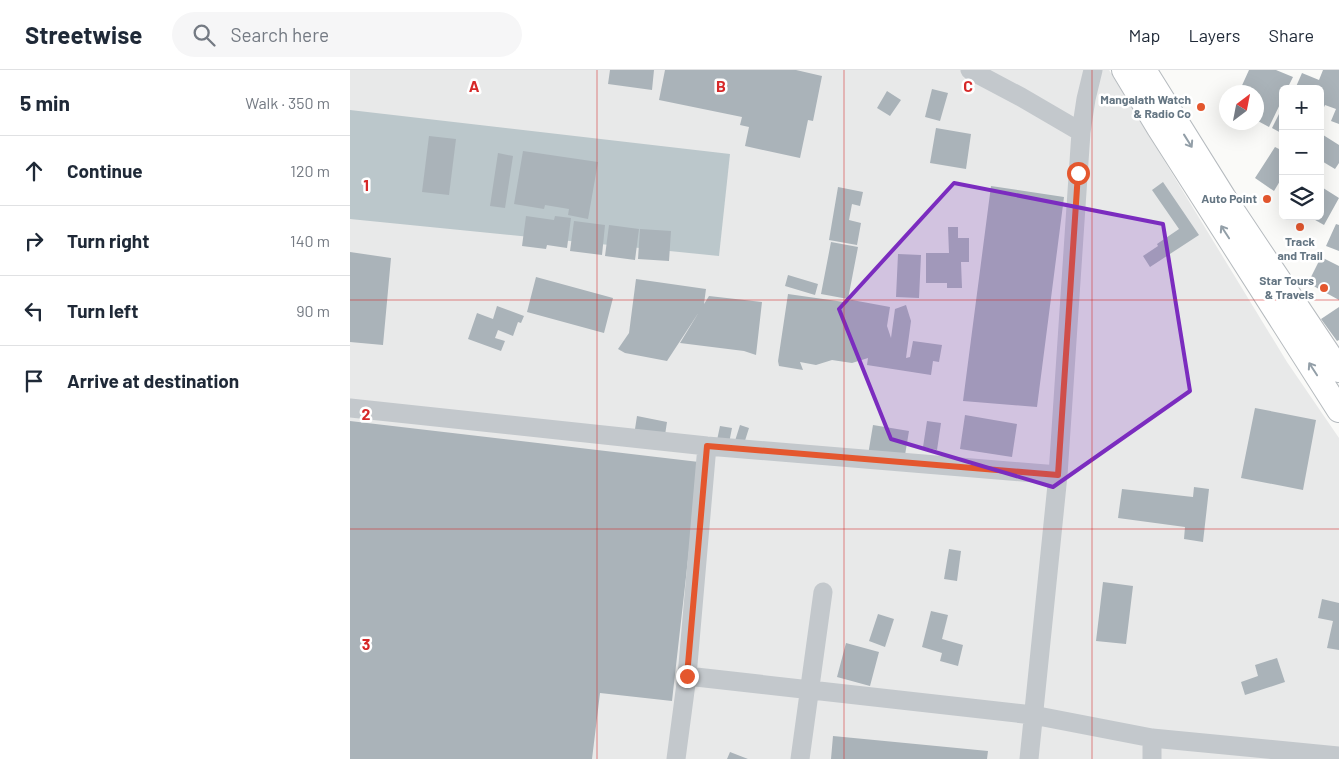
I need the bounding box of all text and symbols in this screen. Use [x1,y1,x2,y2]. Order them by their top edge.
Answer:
search box [172,12,522,57]
text: Streetwise [25,20,142,49]
icon: search [190,21,218,49]
text: Search here [230,23,329,46]
text: Map [1128,24,1160,46]
text: Layers [1188,24,1241,46]
text: Share [1269,24,1314,46]
text: A [469,76,480,95]
text: B [716,76,726,95]
text: C [963,76,973,95]
north arrow [1219,85,1264,130]
map controls [1279,85,1324,220]
button: + [1279,85,1324,130]
text: 5 min [20,90,70,115]
place label: Mangalath Watch & Radio Co [1100,92,1191,120]
text: Walk · 350 m [245,93,330,112]
marker: Mangalath Watch & Radio Co [1195,101,1207,113]
button: − [1279,130,1324,175]
one-way arrow [1183,134,1194,148]
icon: ahead [20,157,48,185]
text: Continue [67,159,143,182]
text: 120 m [290,161,330,180]
route start [1067,162,1090,185]
text: 1 [363,175,369,194]
button: layers [1279,175,1324,220]
place label: Auto Point [1201,191,1257,205]
marker: Auto Point [1261,193,1273,205]
marker: Track and Trail [1294,221,1306,233]
one-way arrow [1220,225,1230,239]
icon: right [20,227,48,255]
text: Turn right [67,229,149,252]
text: 140 m [290,231,330,250]
place label: Track and Trail [1277,234,1323,262]
place label: Star Tours & Travels [1259,273,1314,301]
marker: Star Tours & Travels [1318,282,1330,294]
icon: left [20,297,48,325]
text: Turn left [67,299,138,322]
text: 90 m [296,301,330,320]
one-way arrow [1307,362,1318,376]
icon: arrive [20,367,48,395]
text: Arrive at destination [67,369,239,392]
text: 2 [362,404,371,423]
text: 3 [362,634,370,653]
route end [676,665,699,688]

